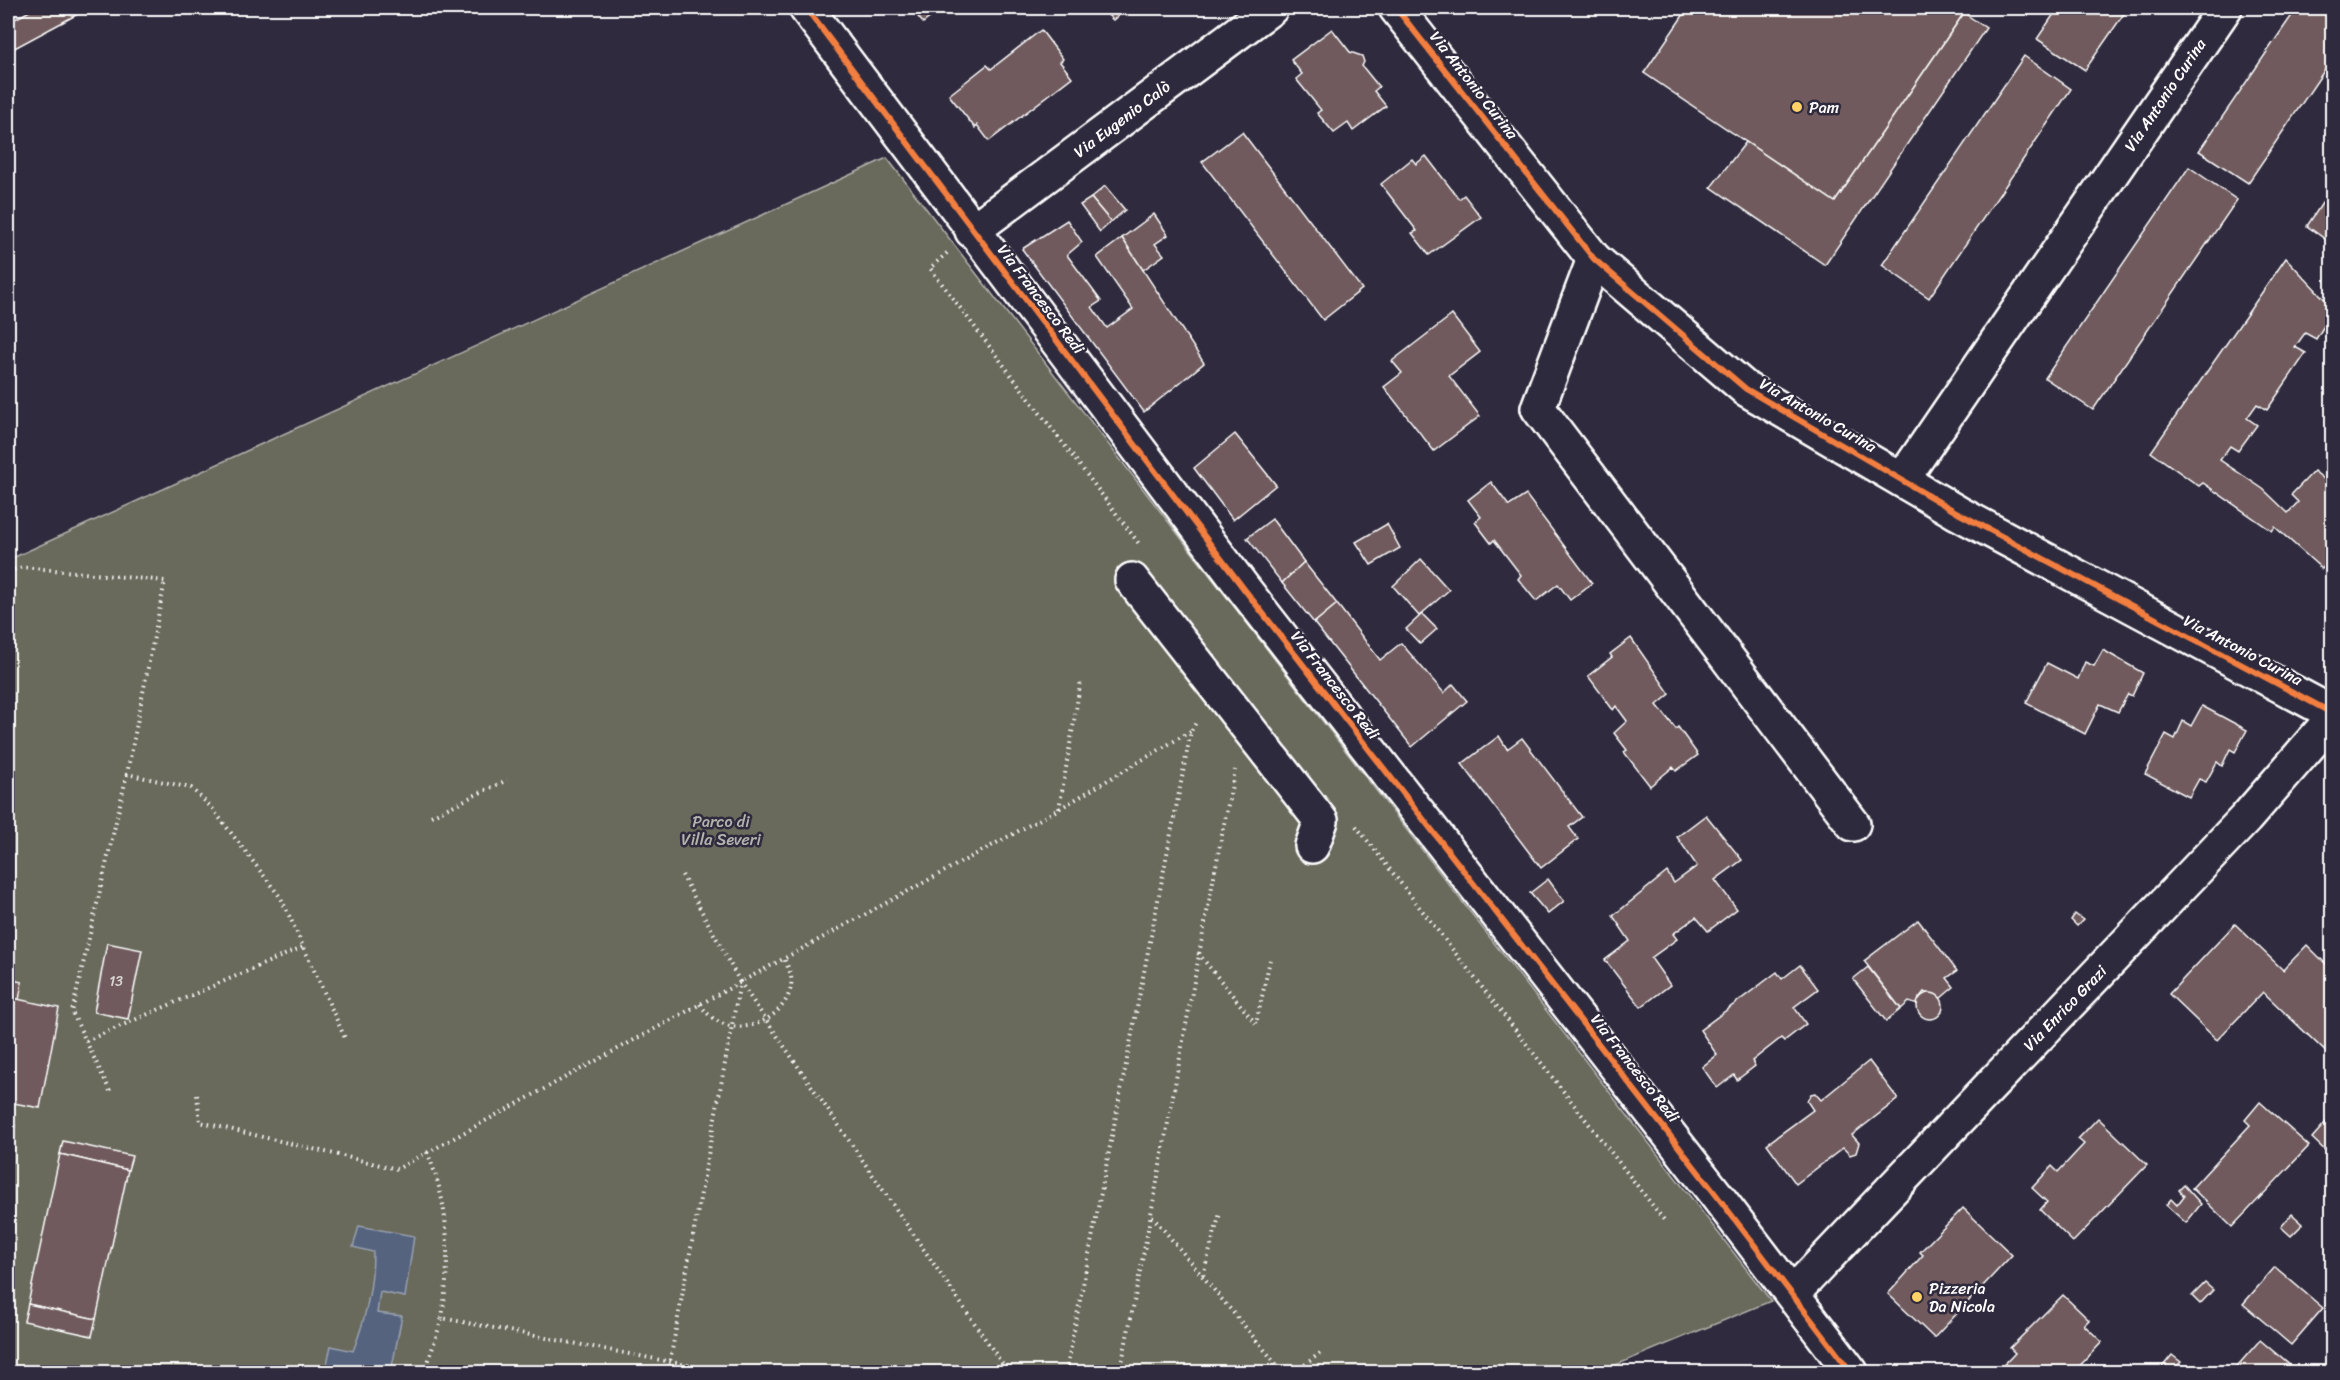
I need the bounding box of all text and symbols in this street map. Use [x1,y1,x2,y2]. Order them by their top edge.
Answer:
street label: Via Antonio Curina [1422,24,1527,147]
street label: Via Antonio Curina [2116,31,2214,158]
street label: Via Eugenio Calò [1067,73,1177,165]
place label: Pam [1809,93,1839,122]
marker: Pam [1790,100,1804,114]
street label: Via Francesco Redi [990,237,1093,361]
street label: Via Antonio Curina [1754,370,1883,461]
street label: Via Antonio Curina [2178,606,2309,694]
street label: Via Francesco Redi [1283,624,1387,746]
park label: Parco di Villa Severi [681,807,761,854]
street label: Via Enrico Grazi [2016,957,2115,1058]
house number: 13 [109,969,123,994]
street label: Via Francesco Redi [1583,1007,1687,1129]
place label: Pizzeria Da Nicola [1929,1274,1995,1321]
marker: Pizzeria Da Nicola [1910,1290,1924,1304]

